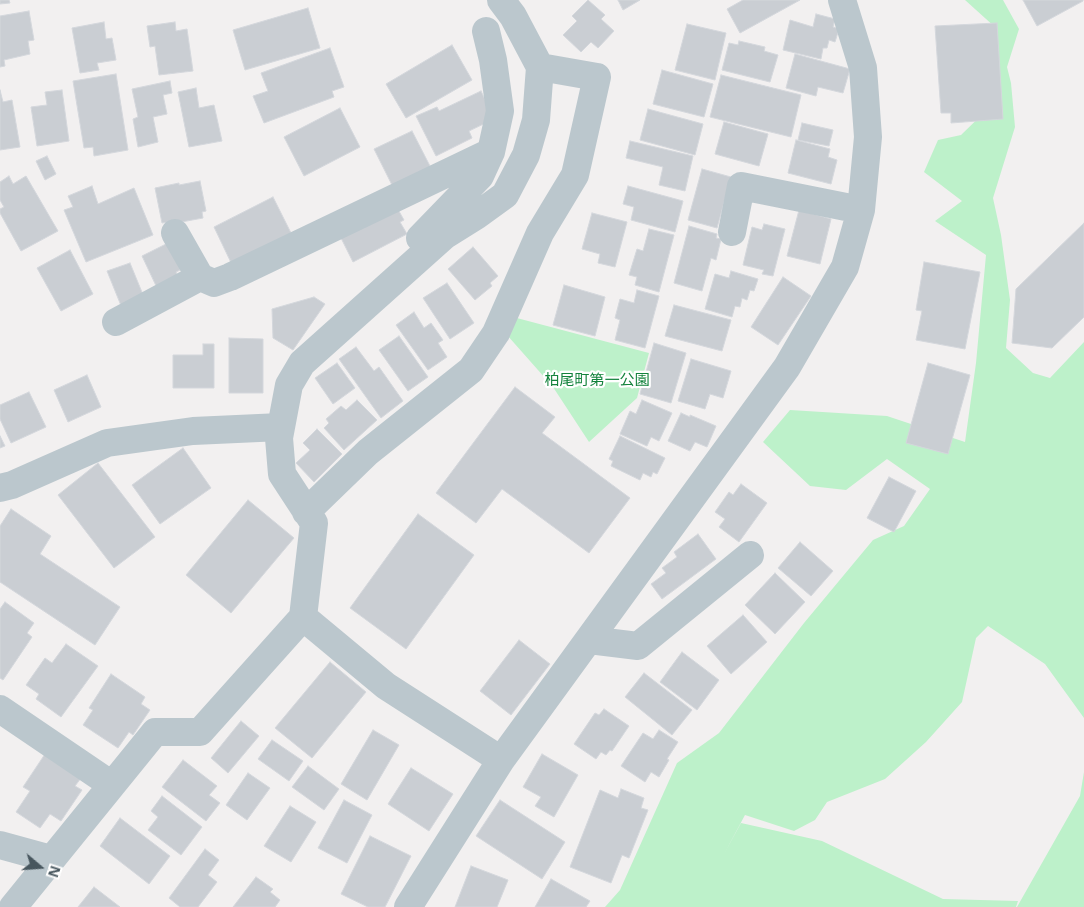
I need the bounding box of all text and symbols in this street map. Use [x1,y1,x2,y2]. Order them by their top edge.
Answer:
park label: 柏尾町第一公園 [545,372,649,390]
north arrow [15,842,65,892]
text: N [44,863,66,880]

